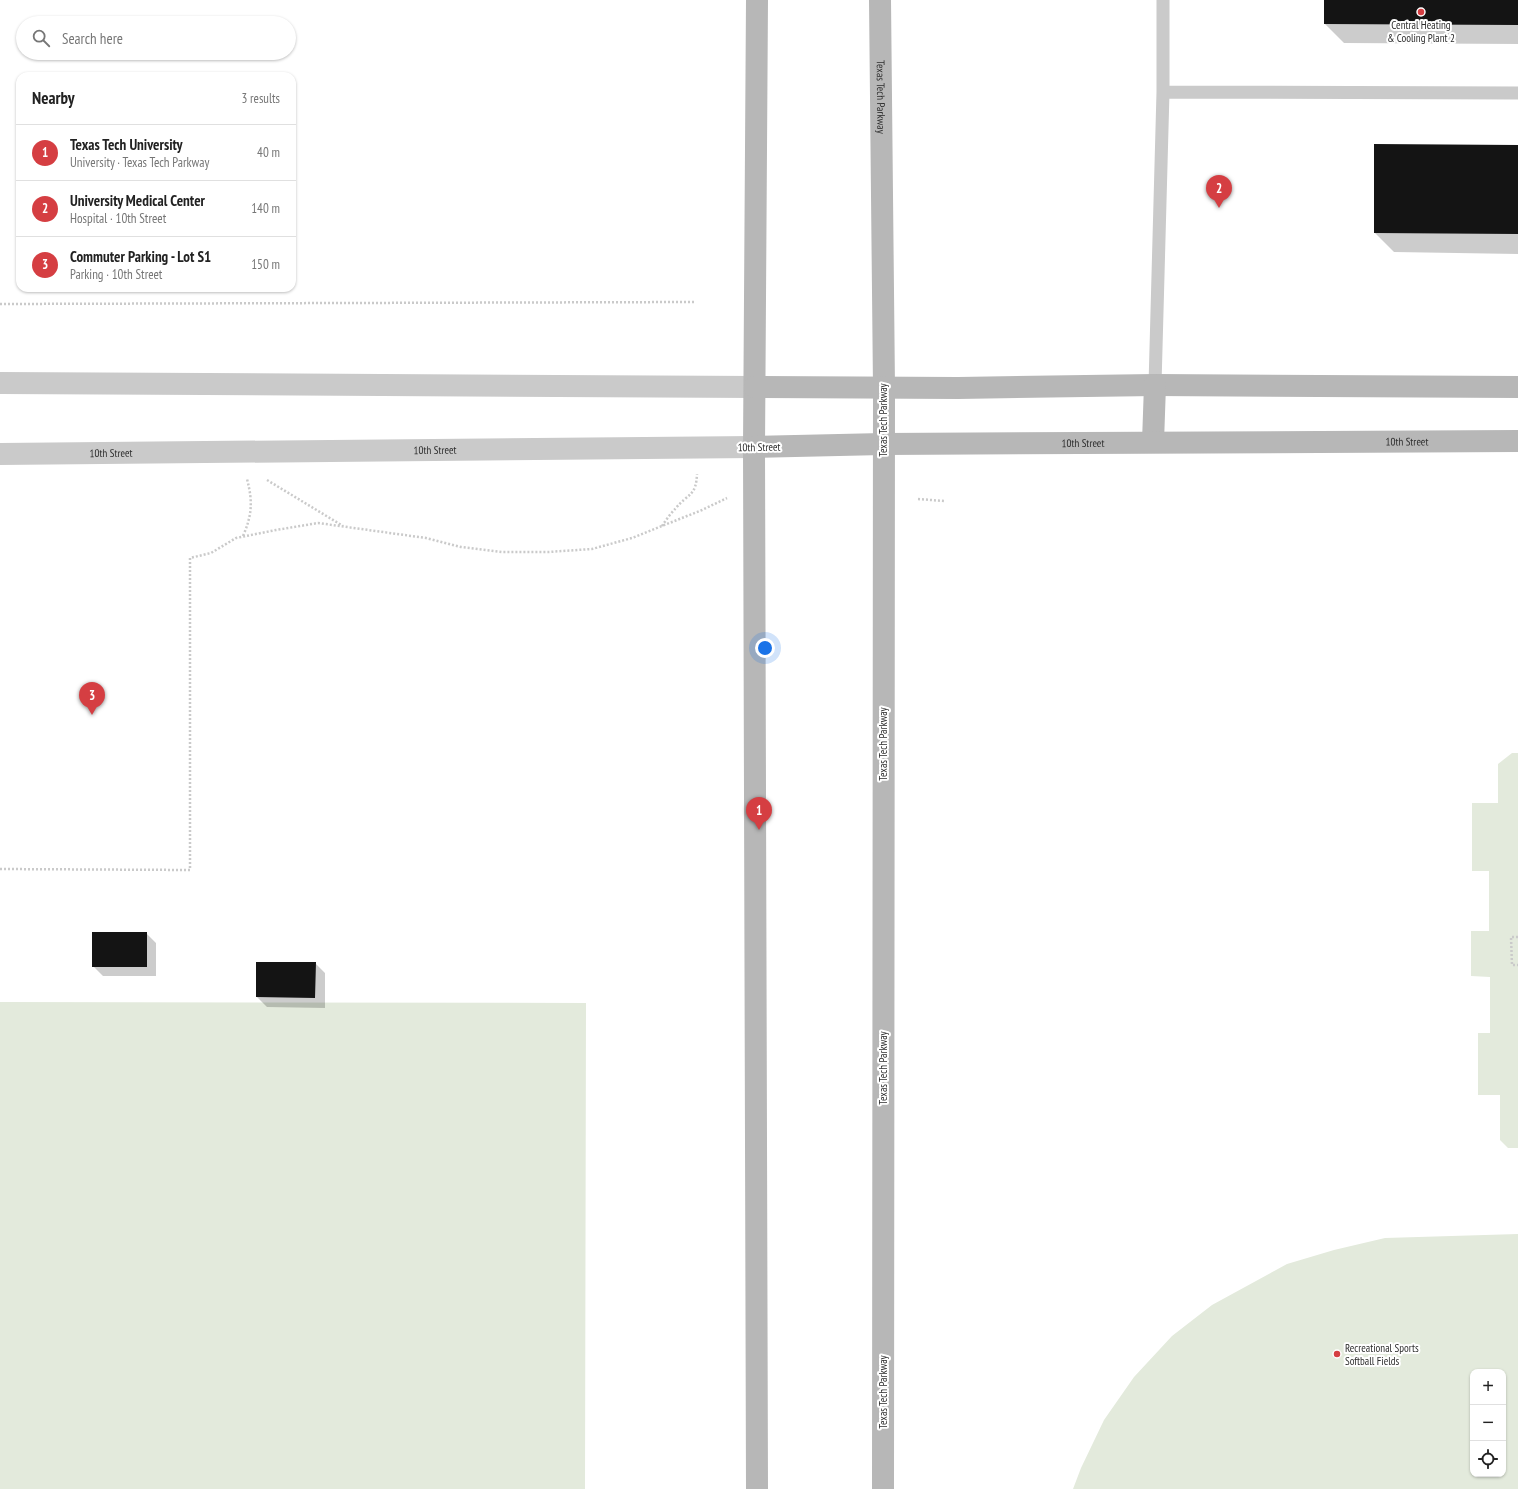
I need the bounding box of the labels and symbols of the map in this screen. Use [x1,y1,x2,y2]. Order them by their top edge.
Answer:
marker: Central Heating & Cooling Plant 2 [1416,7,1426,17]
place label: Central Heating & Cooling Plant 2 [1387,18,1455,45]
street label: Texas Tech Parkway [874,60,888,135]
pin: 2 [1206,175,1232,208]
street label: Texas Tech Parkway [876,382,890,457]
street label: 10th Street [1385,434,1428,449]
street label: 10th Street [1061,436,1104,450]
street label: 10th Street [737,440,781,454]
street label: 10th Street [413,443,457,457]
street label: 10th Street [89,446,133,460]
your location [755,638,775,658]
pin: 3 [79,682,105,715]
street label: Texas Tech Parkway [876,706,890,781]
pin: 1 [746,797,772,830]
street label: Texas Tech Parkway [876,1030,890,1105]
place label: Recreational Sports Softball Fields [1345,1341,1419,1368]
marker: Recreational Sports Softball Fields [1332,1349,1342,1359]
street label: Texas Tech Parkway [876,1354,890,1429]

